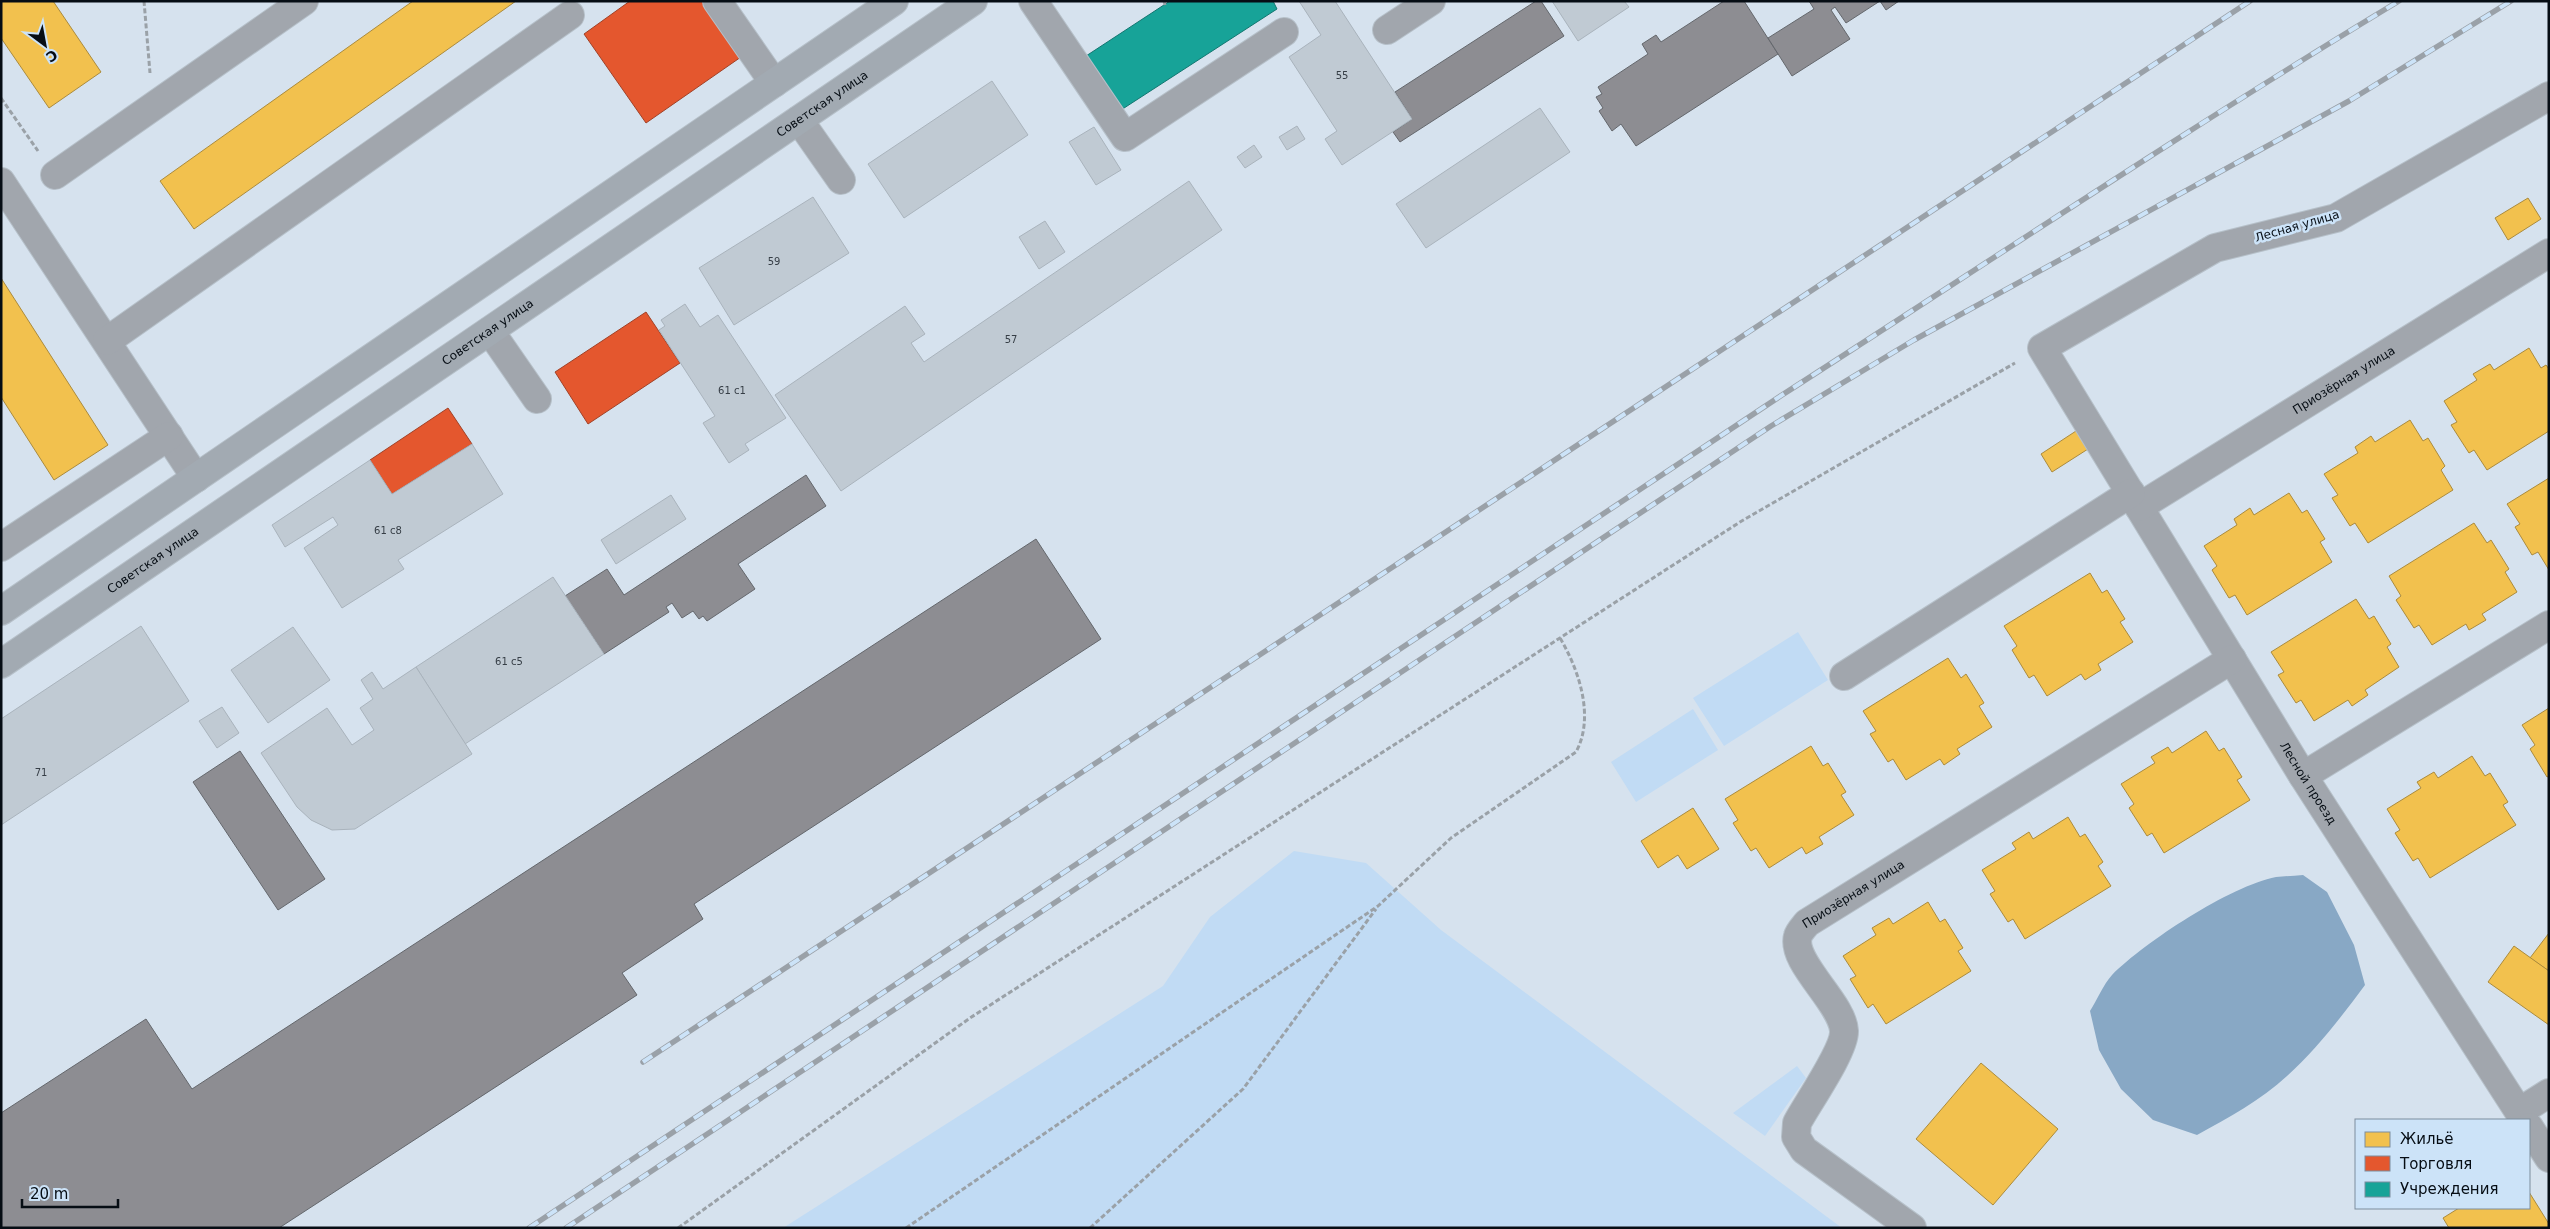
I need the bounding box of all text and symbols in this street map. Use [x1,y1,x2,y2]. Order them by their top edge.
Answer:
north arrow [20,20,70,70]
text: С [43,47,60,66]
street label: Советская улица [774,68,871,140]
house number: 55 [1336,70,1348,81]
street label: Лесная улица [2253,207,2341,245]
house number: 59 [768,256,780,267]
street label: Советская улица [439,296,536,368]
house number: 57 [1005,334,1017,345]
street label: Приозёрная улица [2290,343,2398,417]
house number: 61 с1 [718,385,746,396]
street label: Советская улица [105,524,201,596]
house number: 61 с8 [374,525,402,536]
house number: 61 с5 [495,656,523,667]
street label: Лесной проезд [2277,739,2339,827]
house number: 71 [35,767,47,778]
street label: Приозёрная улица [1800,857,1907,931]
legend [2355,1119,2530,1209]
text: Жильё [2400,1130,2454,1148]
text: Торговля [2399,1155,2472,1173]
scale bar [22,1176,119,1208]
text: Учреждения [2400,1180,2498,1198]
text: 20 m [30,1185,68,1203]

